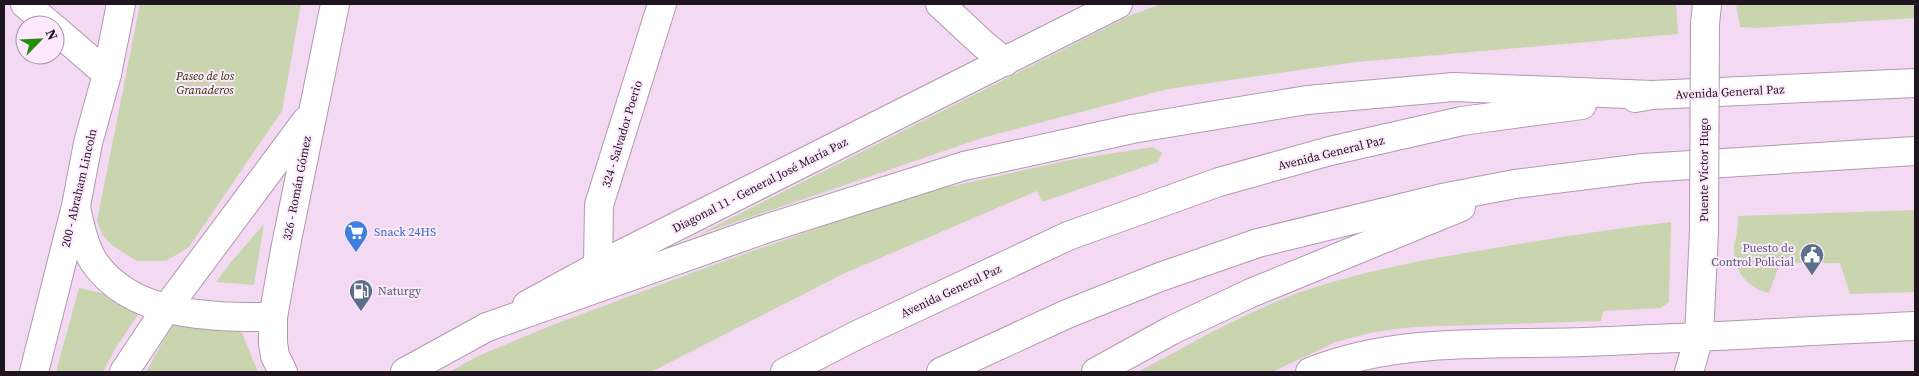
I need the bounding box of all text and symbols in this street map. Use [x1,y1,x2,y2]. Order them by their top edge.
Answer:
north arrow [15,15,65,65]
text: N [41,26,63,43]
park label: Paseo de los Granaderos [175,68,235,98]
street label: 324 - Salvador Poerio [598,78,646,189]
street label: Avenida General Paz [1675,81,1786,103]
street label: Puente Víctor Hugo [1696,118,1712,222]
street label: 200 - Abraham Lincoln [58,127,100,249]
street label: Avenida General Paz [1276,132,1387,174]
street label: Diagonal 11 - General José María Paz [670,133,851,236]
street label: 326 - Román Gómez [279,134,315,241]
supermarket icon: Snack 24HS [343,219,369,253]
place label: Snack 24HS [374,224,436,240]
place label: Puesto de Control Policial [1711,240,1794,270]
public building icon: Puesto de Control Policial [1799,242,1825,276]
street label: Avenida General Paz [898,260,1004,321]
fuel station icon: Naturgy [348,278,374,312]
place label: Naturgy [378,283,422,299]

